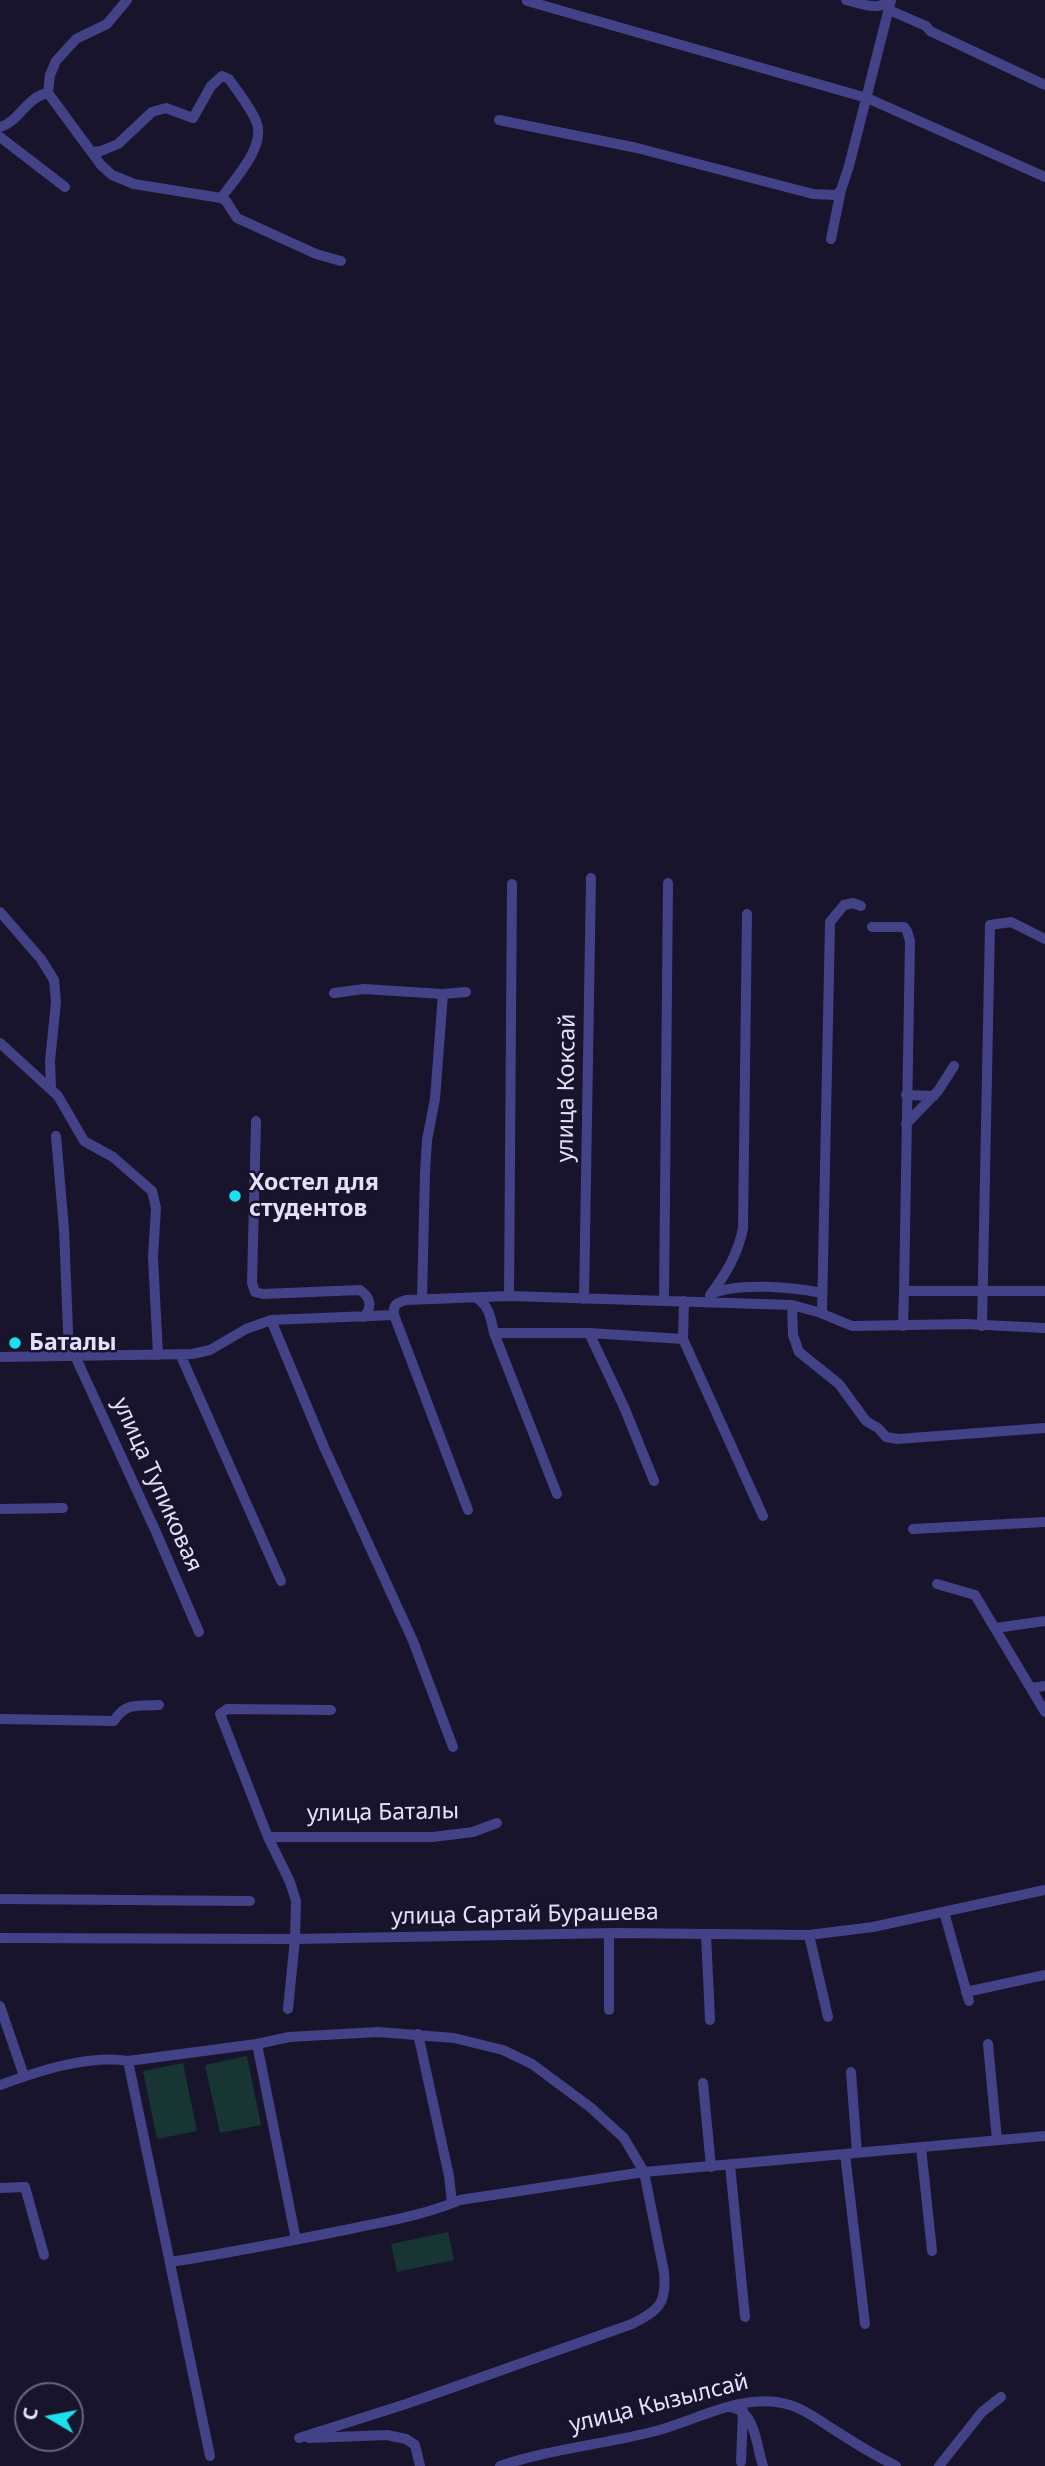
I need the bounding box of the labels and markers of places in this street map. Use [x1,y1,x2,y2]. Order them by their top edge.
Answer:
place label: Хостел для студентов [249,1169,379,1223]
marker: Хостел для студентов [227,1188,243,1204]
place label: Баталы [29,1329,117,1357]
marker: Баталы [7,1335,23,1351]

